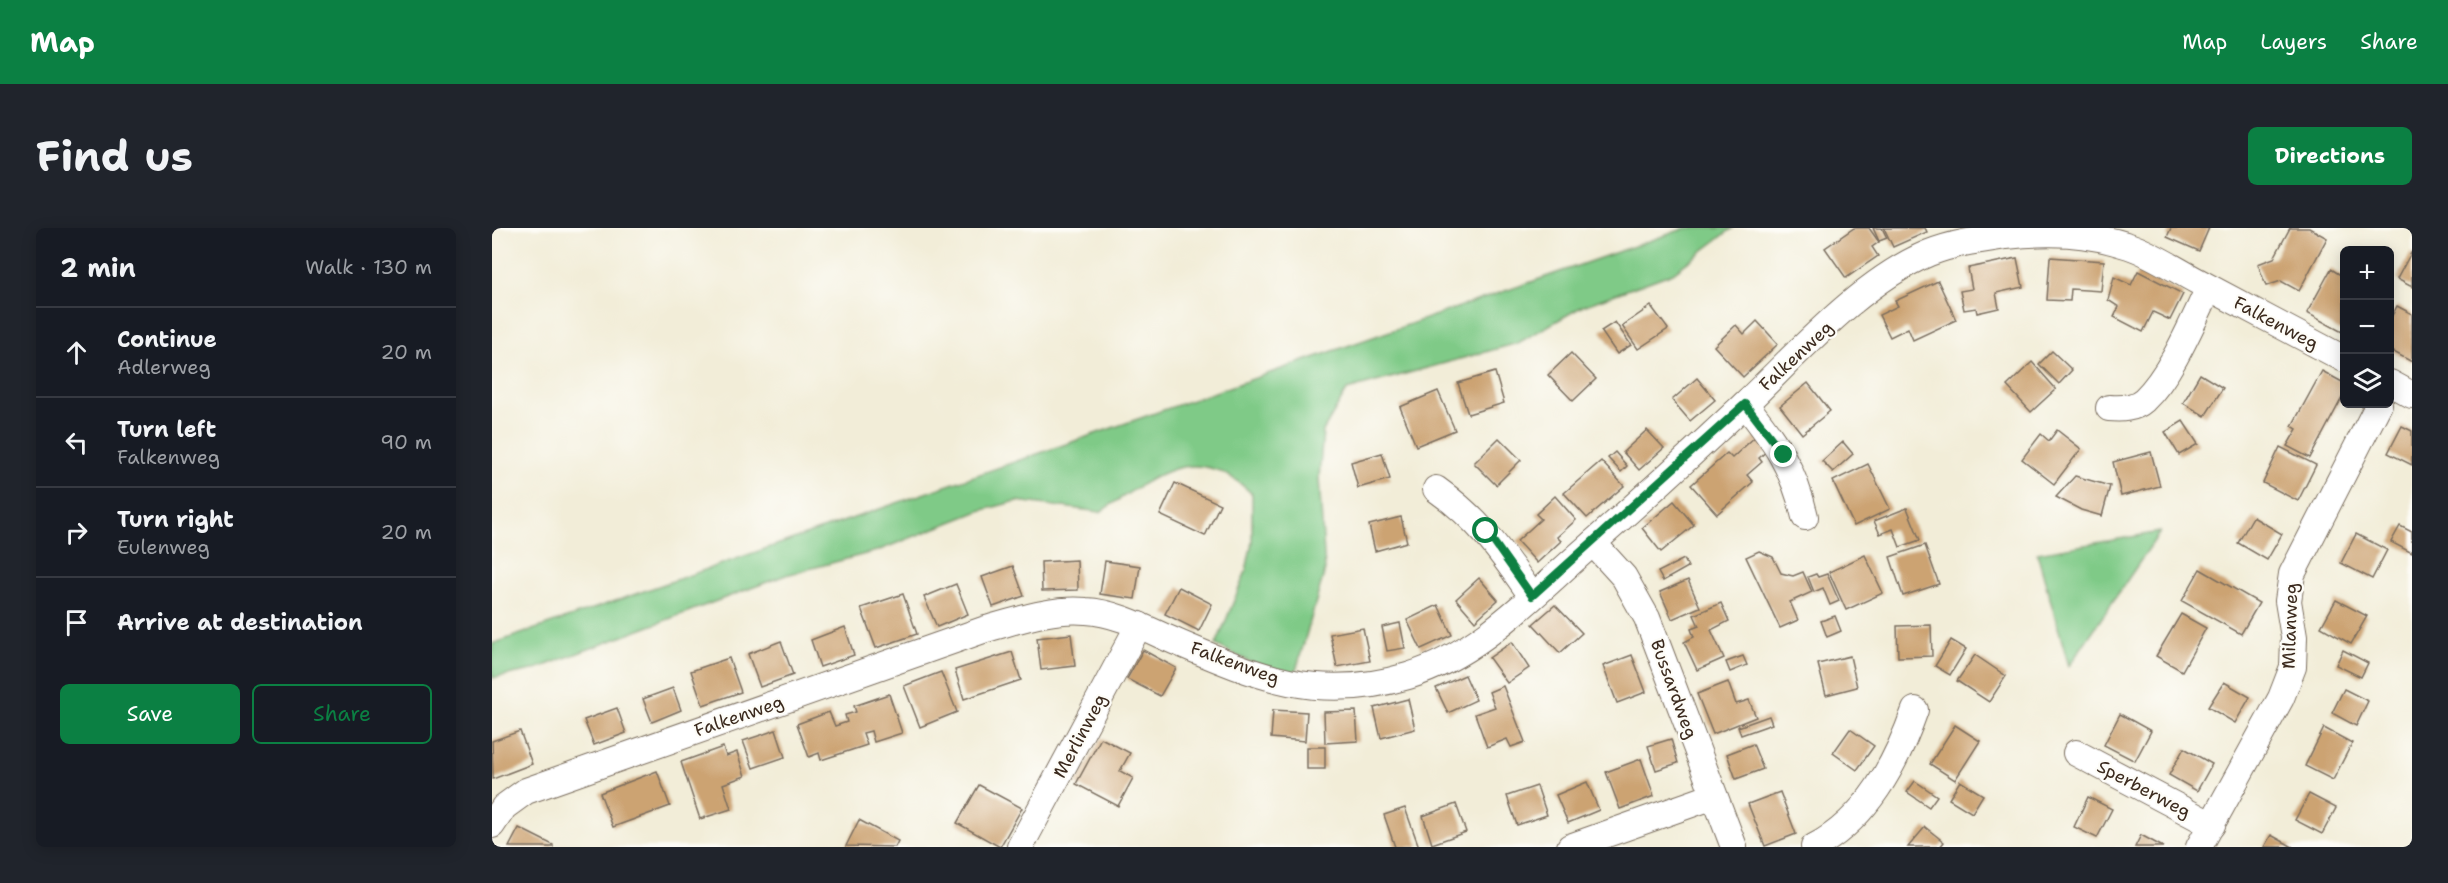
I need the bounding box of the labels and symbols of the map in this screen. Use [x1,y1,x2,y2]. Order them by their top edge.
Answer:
street label: Falkenweg [2229,291,2323,355]
street label: Falkenweg [1754,316,1838,396]
route end [1770,441,1796,467]
route start [1472,517,1498,543]
street label: Milanweg [2277,583,2303,669]
street label: Falkenweg [1187,636,1283,690]
street label: Bussardweg [1645,636,1703,742]
street label: Falkenweg [691,690,787,742]
street label: Merlinweg [1048,690,1112,782]
street label: Sperberweg [2093,754,2195,824]

